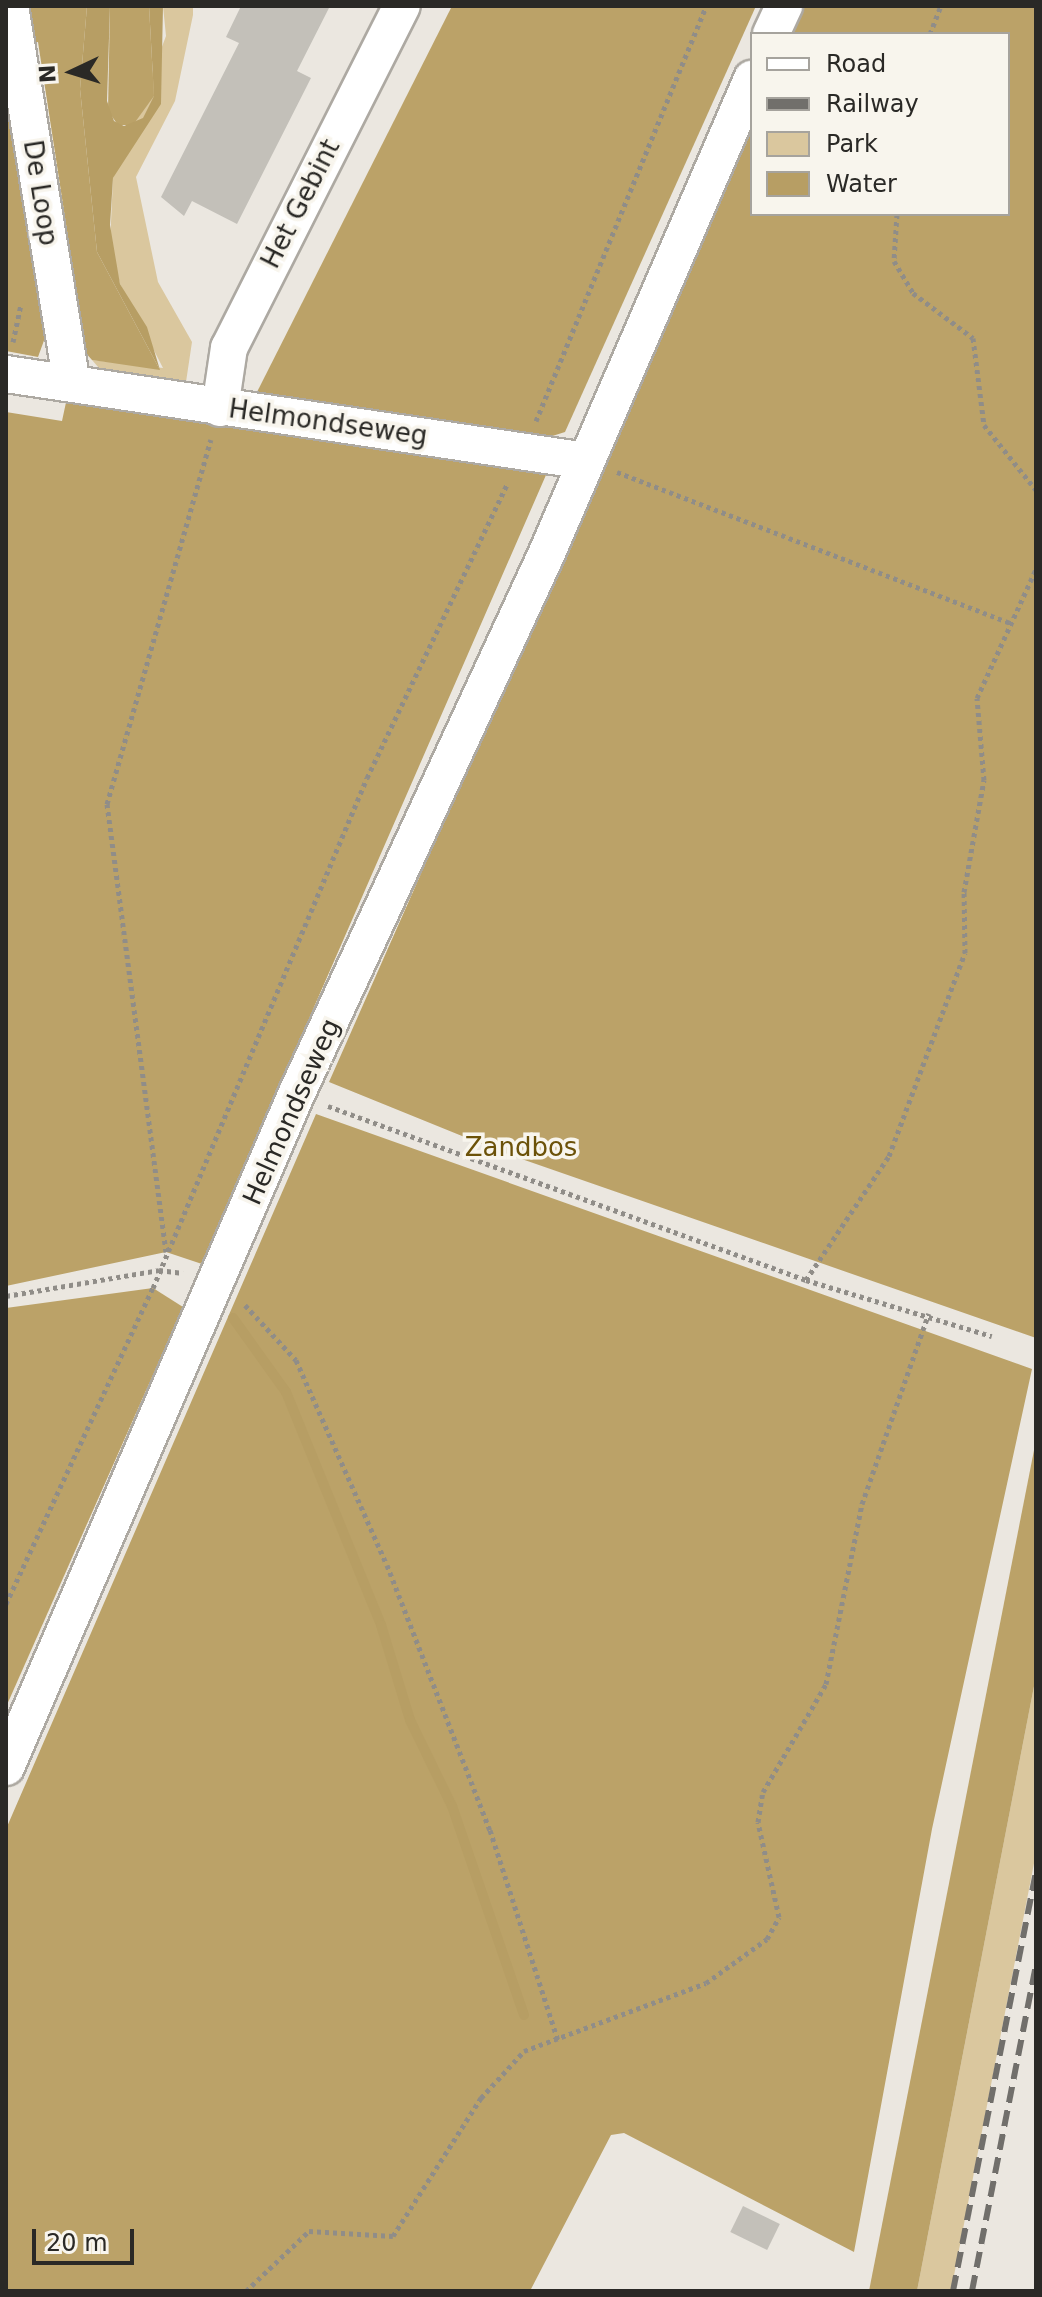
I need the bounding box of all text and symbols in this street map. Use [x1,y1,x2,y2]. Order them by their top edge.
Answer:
north arrow [32,32,112,112]
legend [750,32,1010,216]
text: Road [826,50,886,78]
text: N [34,64,61,84]
text: Railway [826,90,919,118]
text: Park [826,130,878,158]
street label: Het Gebint [255,134,347,274]
street label: De Loop [16,138,64,248]
text: Water [826,170,897,198]
street label: Helmondseweg [227,394,429,452]
street label: Helmondseweg [237,1014,347,1210]
park label: Zandbos [465,1132,577,1164]
scale bar [36,2213,138,2263]
text: 20 m [46,2229,108,2257]

